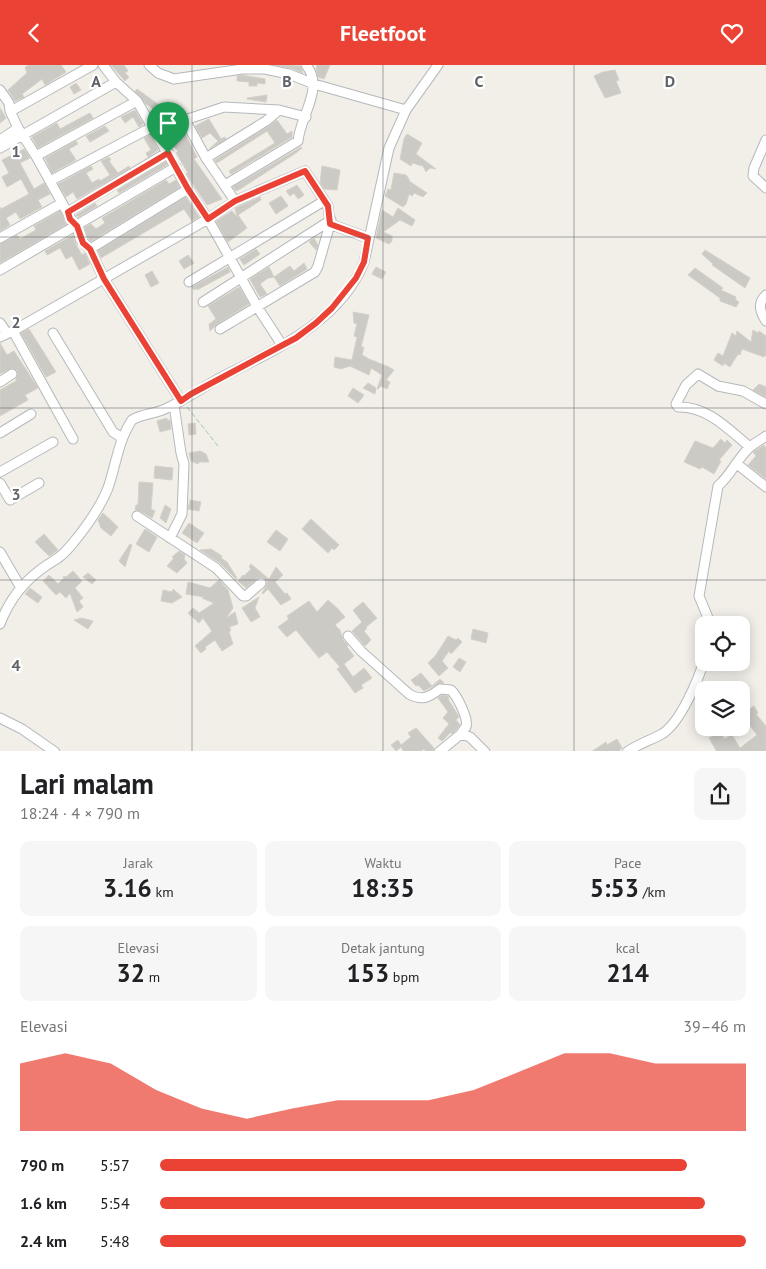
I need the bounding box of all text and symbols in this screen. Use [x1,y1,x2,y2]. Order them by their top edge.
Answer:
icon: back [20,19,48,47]
text: Fleetfoot [340,19,426,47]
icon: heart [718,19,746,47]
text: A [91,71,101,91]
text: B [282,71,292,91]
text: C [475,71,484,91]
text: D [665,71,675,91]
pin [147,102,189,153]
icon: arrive [154,109,182,137]
text: 1 [11,141,21,161]
text: 2 [11,312,21,332]
text: 3 [11,484,21,504]
map controls [695,616,750,736]
button: locate [695,616,750,671]
text: 4 [11,655,21,675]
button: layers [695,681,750,736]
text: Lari malam [20,765,154,802]
button: share [694,768,746,820]
text: 18:24 · 4 × 790 m [20,803,140,823]
text: Jarak [124,854,153,872]
text: Waktu [365,854,401,872]
text: Pace [614,854,641,872]
text: 3.16 [103,872,152,904]
text: 18:35 [351,872,415,904]
text: 5:53 [590,872,639,904]
text: km [152,883,174,901]
text: /km [639,883,666,901]
text: Elevasi [117,939,159,957]
text: Detak jantung [341,939,425,957]
text: kcal [616,939,640,957]
text: 32 [117,957,145,989]
text: 153 [347,957,389,989]
text: 214 [606,957,649,989]
text: m [145,968,160,986]
text: bpm [389,968,419,986]
text: Elevasi [20,1016,68,1036]
text: 39–46 m [683,1016,746,1036]
text: 790 m [20,1155,64,1175]
text: 5:57 [100,1155,130,1175]
text: 1.6 km [20,1193,67,1213]
text: 5:54 [100,1193,130,1213]
text: 2.4 km [20,1231,67,1251]
text: 5:48 [100,1231,130,1251]

